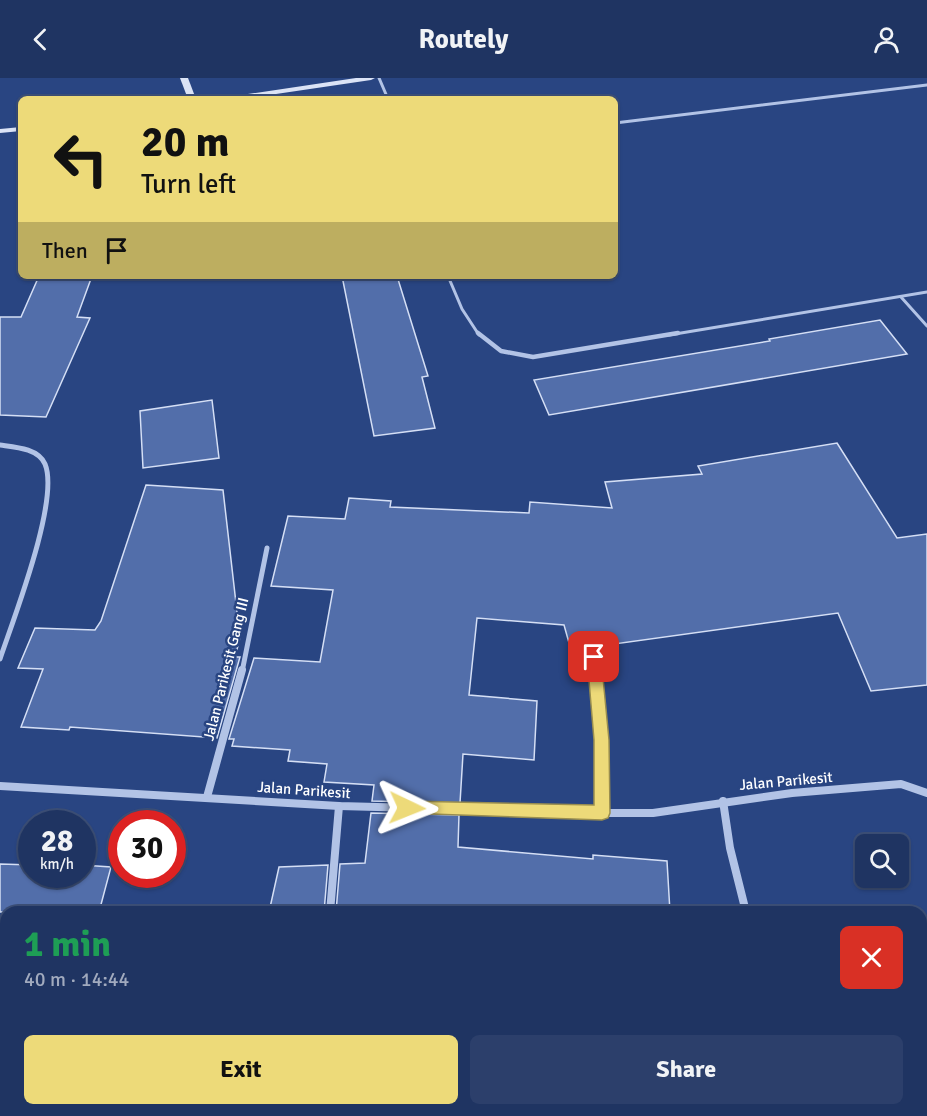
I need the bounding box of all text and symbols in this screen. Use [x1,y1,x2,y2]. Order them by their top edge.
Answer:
icon: back [24,23,57,56]
text: Routely [419,23,508,56]
icon: person [870,23,903,56]
text: 20 m [141,117,230,168]
icon: left [42,120,120,198]
text: Turn left [141,168,236,201]
icon: arrive [100,234,133,267]
text: Then [42,237,88,264]
street label: Jalan Parikesit Gang III [200,596,252,742]
pin [568,631,619,682]
icon: arrive [577,640,610,673]
street label: Jalan Parikesit [739,768,833,794]
position arrow [375,776,439,840]
street label: Jalan Parikesit [257,778,351,802]
speed limit sign: 30 [108,810,186,888]
text: 28 [41,823,73,860]
map controls [855,834,909,888]
button: search [855,834,909,888]
text: km/h [40,855,74,873]
text: 1 min [24,922,111,967]
button: close [840,926,903,989]
text: 40 m · 14:44 [24,967,129,992]
button: Exit [24,1035,458,1104]
button: Share [470,1035,903,1104]

